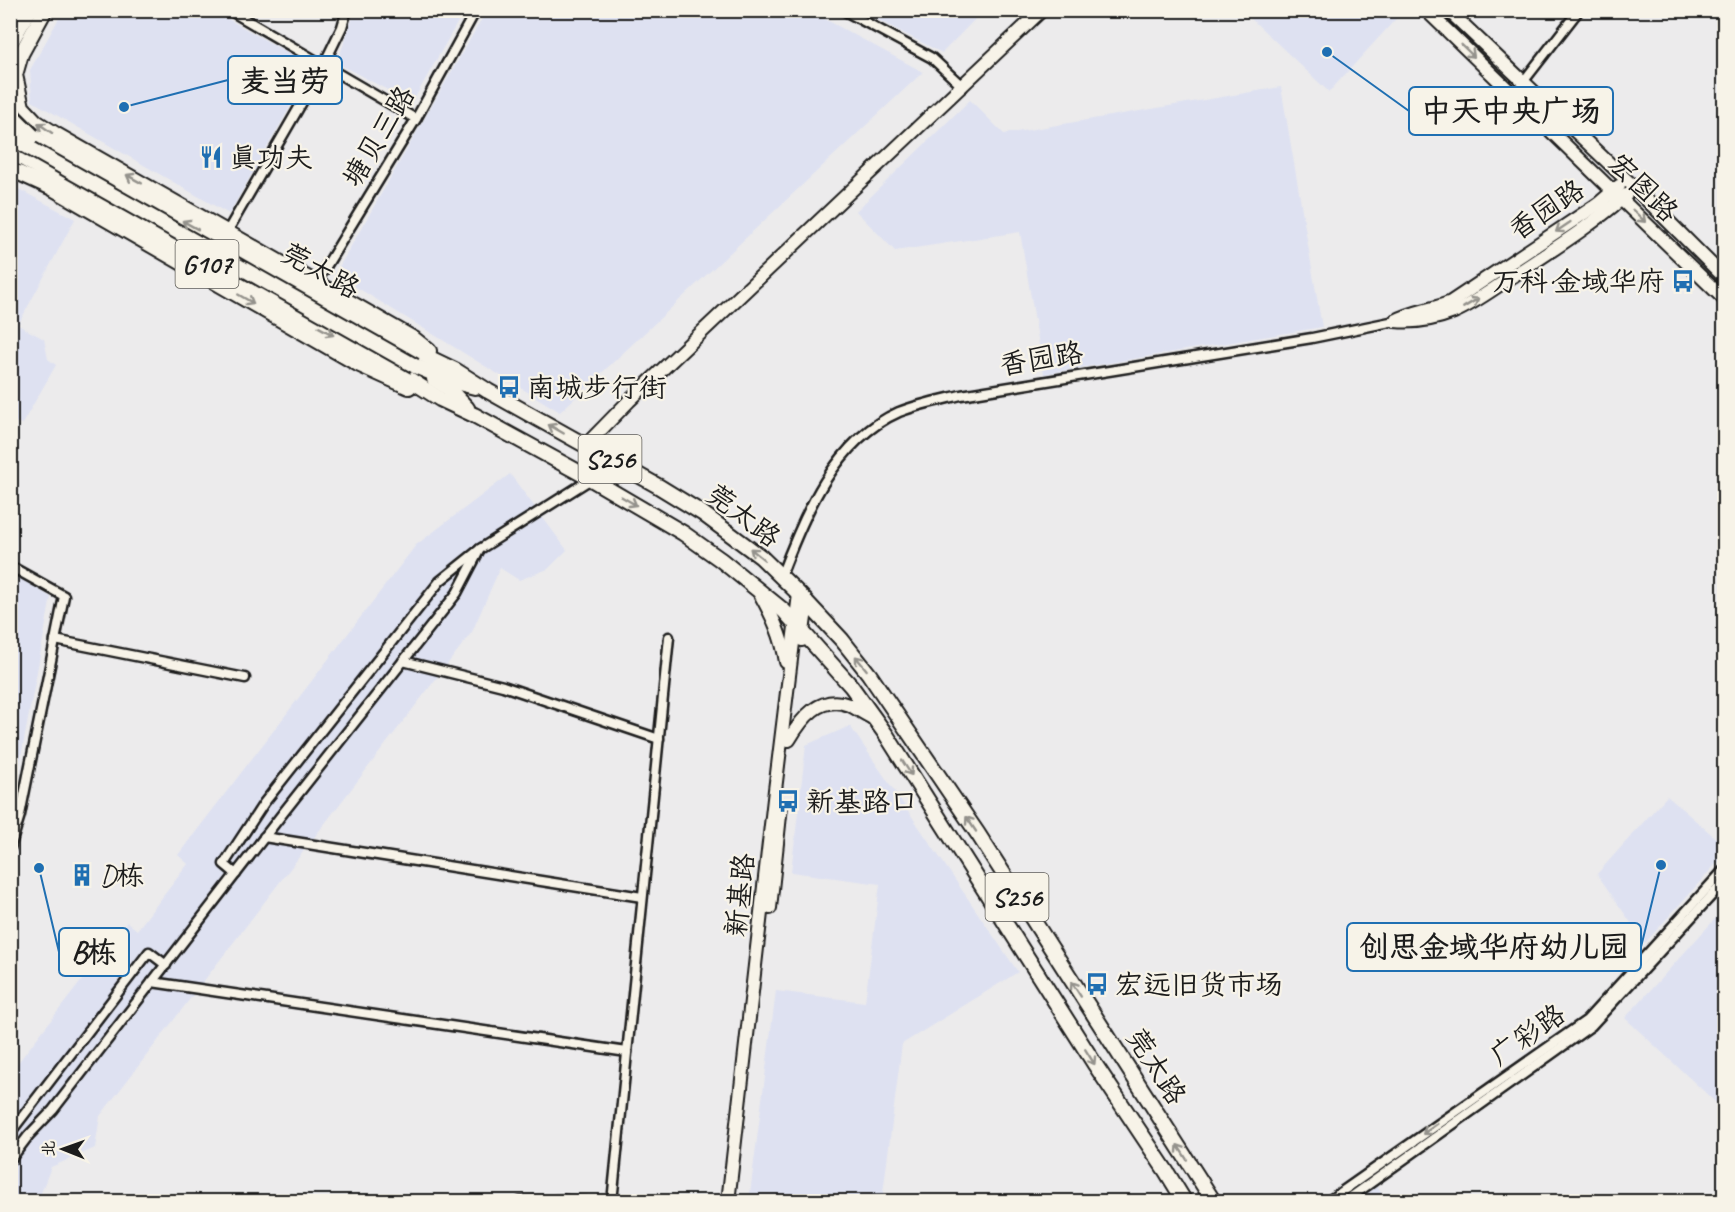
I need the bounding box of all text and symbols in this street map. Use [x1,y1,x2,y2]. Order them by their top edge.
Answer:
one-way arrow [1461,44,1476,58]
callout: 麦当劳 [228,56,342,104]
text: 麦当劳 [240,62,330,100]
street label: 塘贝三路 [335,79,422,193]
callout: 中天中央广场 [1409,87,1613,135]
text: 中天中央广场 [1421,92,1601,130]
one-way arrow [38,122,54,134]
place label: 真功夫 [229,140,313,175]
restaurant icon: 真功夫 [198,144,224,170]
street label: 宏图路 [1601,146,1686,229]
street label: 香园路 [1502,171,1591,247]
one-way arrow [126,173,143,185]
one-way arrow [1631,208,1646,223]
one-way arrow [181,219,199,230]
one-way arrow [1555,222,1572,234]
street label: 莞太路 [276,235,366,306]
road number: G107 [176,240,238,288]
place label: 万科·金域华府 [1492,264,1665,299]
bus stop icon: 万科·金域华府 [1670,268,1696,294]
one-way arrow [237,294,254,306]
one-way arrow [1462,297,1479,309]
one-way arrow [317,325,334,337]
street label: 香园路 [997,335,1085,382]
place label: 南城步行街 [527,370,667,405]
bus stop icon: 南城步行街 [496,374,522,400]
one-way arrow [548,423,565,435]
road number: S256 [578,435,642,483]
street label: 莞太路 [700,476,788,555]
one-way arrow [620,495,637,507]
one-way arrow [750,547,765,561]
one-way arrow [854,656,867,672]
one-way arrow [902,759,914,776]
place label: 新基路口 [806,784,918,819]
bus stop icon: 新基路口 [775,788,801,814]
one-way arrow [965,817,977,833]
street label: 新基路 [718,851,761,939]
place label: D栋 [100,858,144,893]
building icon: D栋 [69,862,95,888]
road number: S256 [986,873,1048,921]
callout: 创思金域华府幼儿园 [1347,923,1641,971]
callout: B栋 [59,928,129,976]
text: 创思金域华府幼儿园 [1359,928,1629,966]
text: B栋 [71,933,117,971]
place label: 宏远旧货市场 [1115,967,1283,1002]
bus stop icon: 宏远旧货市场 [1084,971,1110,997]
one-way arrow [1070,980,1083,997]
street label: 广彩路 [1483,996,1572,1073]
street label: 莞太路 [1119,1022,1194,1111]
one-way arrow [1084,1048,1096,1065]
north arrow [33,1119,93,1179]
one-way arrow [1423,1123,1439,1135]
text: 北 [39,1141,59,1157]
one-way arrow [1176,1144,1188,1161]

